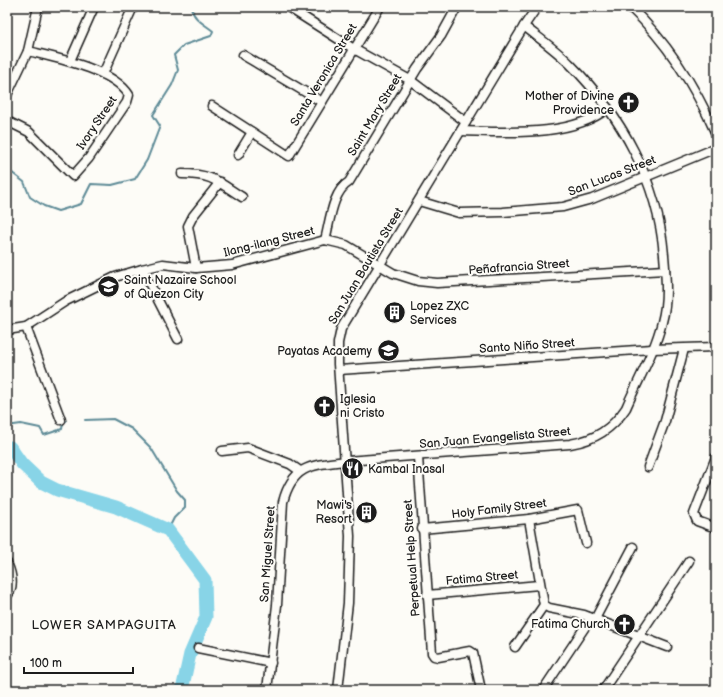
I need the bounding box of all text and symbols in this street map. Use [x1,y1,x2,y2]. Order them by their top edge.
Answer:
street label: Santa Veronica Street [287,21,361,129]
street label: Saint Mary Street [345,71,406,159]
place label: Mother of Divine Providence [525,89,614,118]
church icon: Mother of Divine Providence [616,90,642,116]
street label: Ivory Street [74,93,121,153]
street label: San Lucas Street [566,152,658,200]
street label: San Juan Bautista Street [325,205,407,327]
street label: Ilang-ilang Street [222,223,316,261]
street label: Peñafrancia Street [468,256,570,278]
place label: Saint Nazaire School of Quezon City [124,273,236,302]
school or university icon: Saint Nazaire School of Quezon City [95,274,121,300]
place label: Lopez ZXC Services [410,299,469,328]
building icon: Lopez ZXC Services [381,300,407,326]
street label: Santo Niño Street [479,335,576,357]
school or university icon: Payatas Academy [375,338,401,364]
place label: Payatas Academy [277,344,373,359]
place label: Iglesia ni Cristo [340,392,385,421]
church icon: Iglesia ni Cristo [312,393,338,419]
street label: San Juan Evangelista Street [419,424,572,452]
restaurant icon: Kambal Inasal [340,456,366,482]
place label: Kambal Inasal [368,462,445,477]
street label: Holy Family Street [451,496,548,522]
place label: Mawi's Resort [315,498,352,527]
building icon: Mawi's Resort [354,499,380,525]
street label: Perpetual Help Street [400,499,424,617]
street label: San Miguel Street [257,505,279,603]
street label: Fatima Street [445,567,519,589]
church icon: Fatima Church [612,611,638,637]
district label: LOWER SAMPAGUITA [31,617,177,633]
place label: Fatima Church [531,617,610,632]
scale bar [24,649,133,675]
text: 100 m [30,656,62,671]

